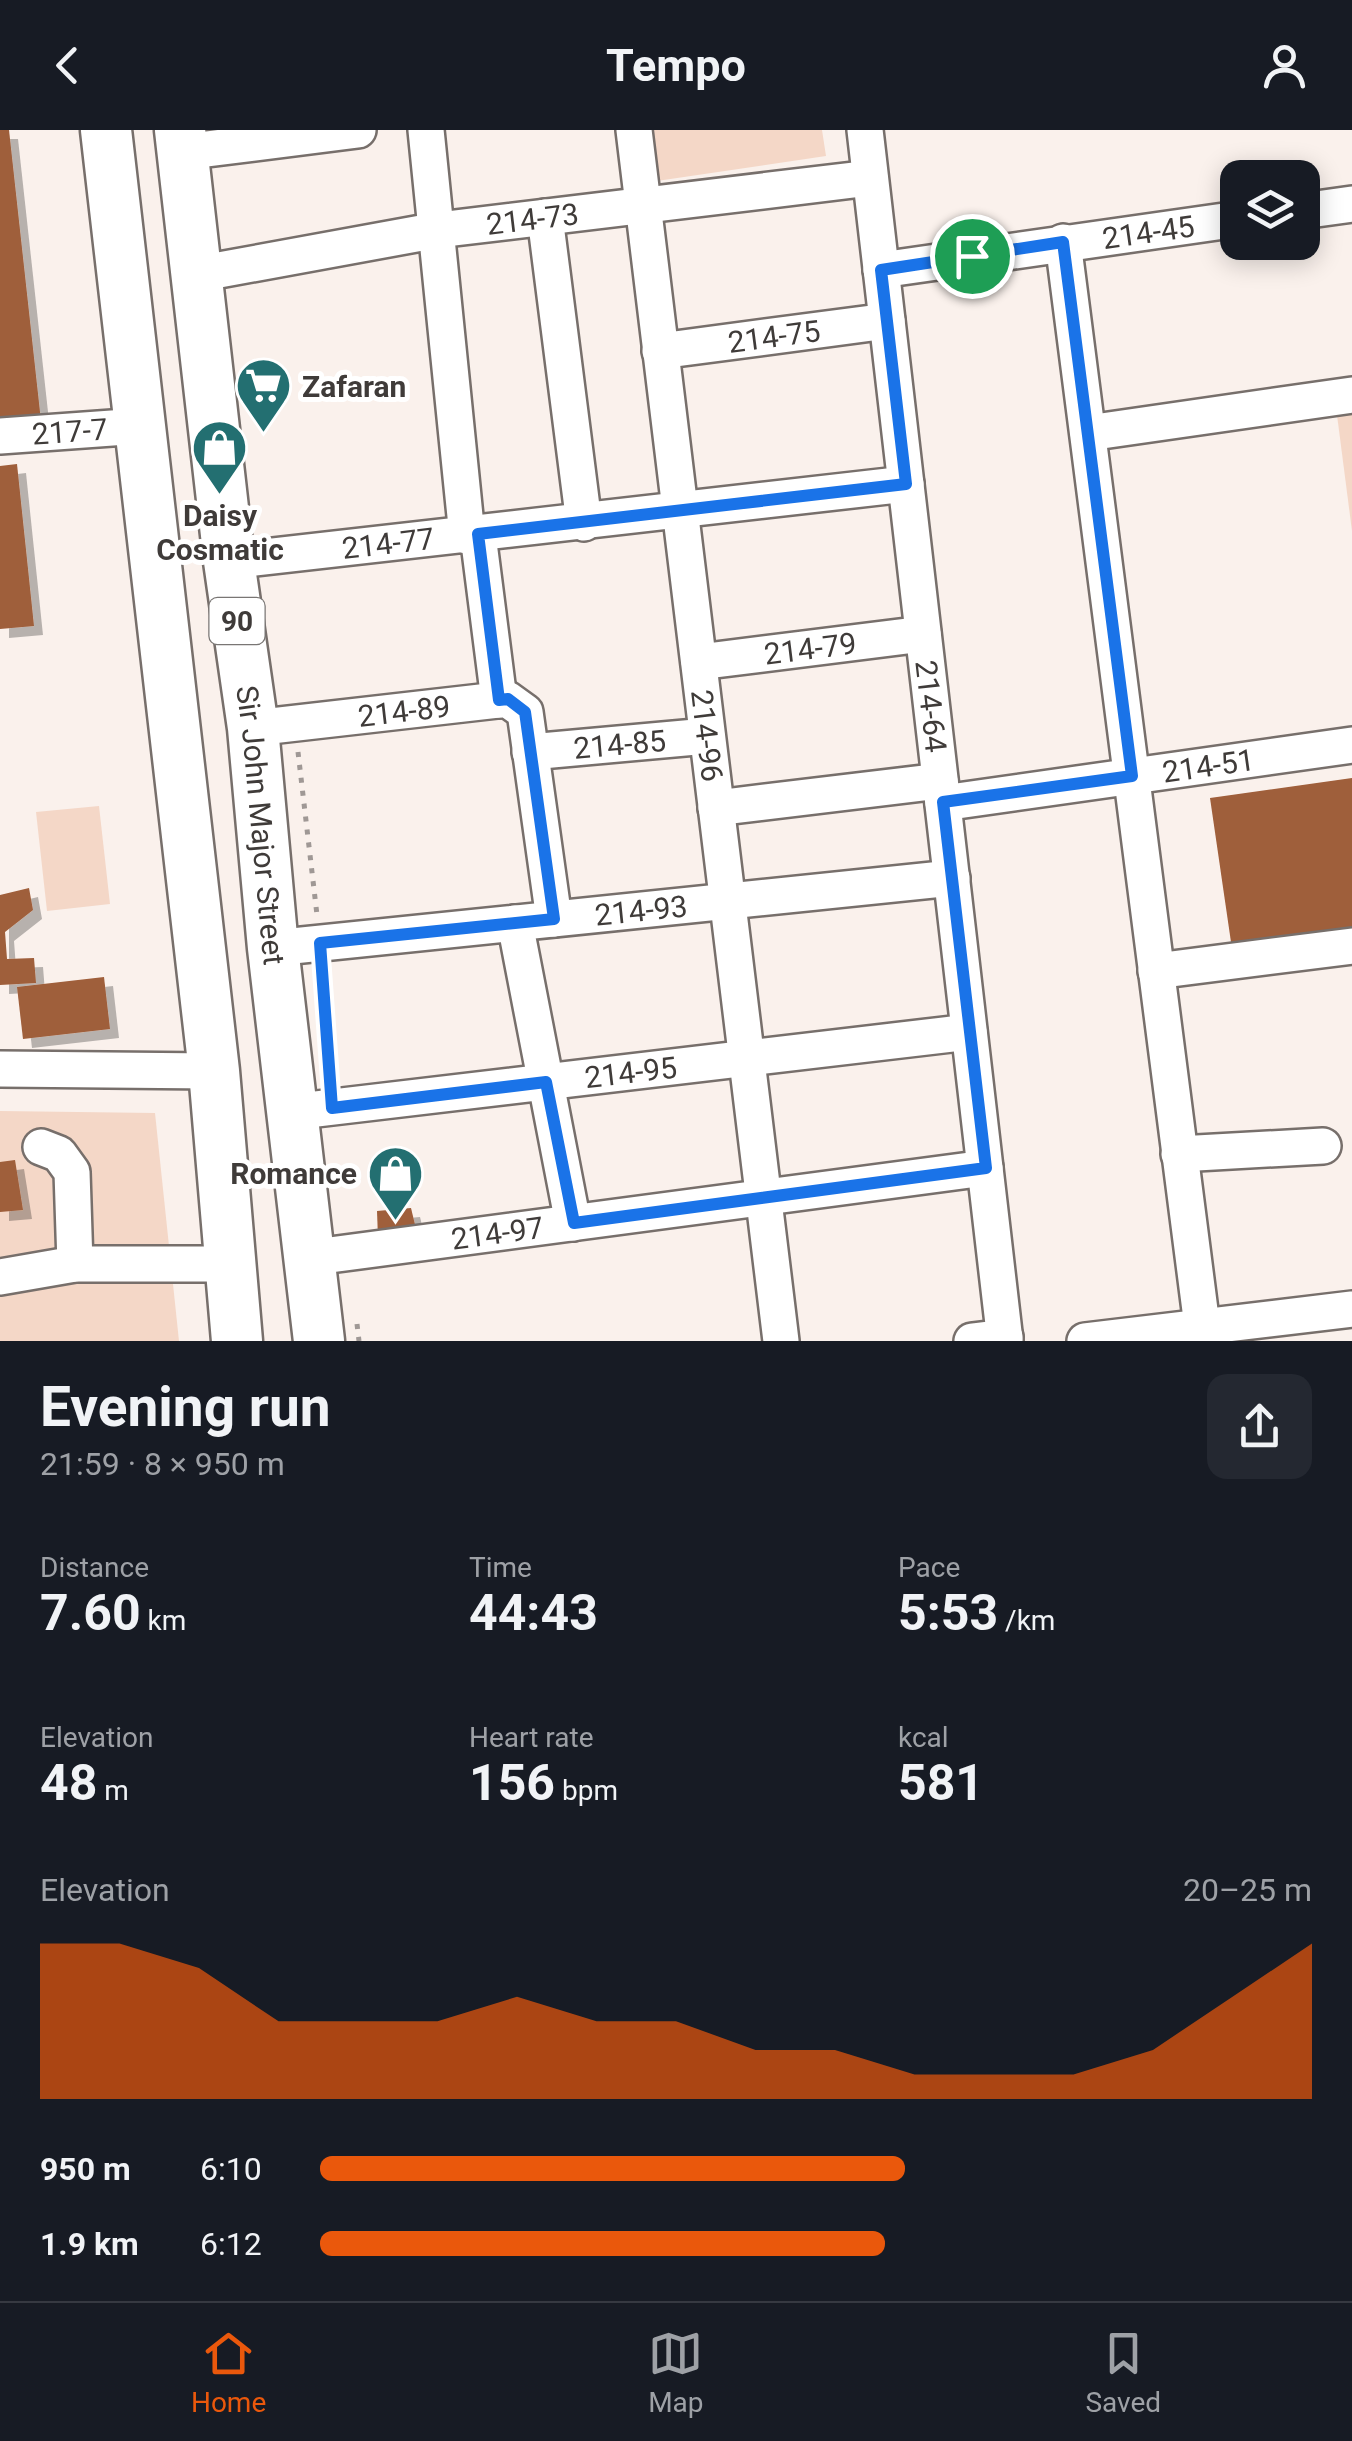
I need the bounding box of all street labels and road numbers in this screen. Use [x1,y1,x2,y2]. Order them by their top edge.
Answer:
street label: 214-73 [484,196,580,242]
street label: 214-45 [1100,208,1197,256]
street label: 214-75 [726,313,822,359]
street label: 217-7 [31,411,109,451]
street label: 214-77 [340,520,436,566]
road number: 90 [210,598,264,644]
street label: 214-79 [762,625,858,671]
street label: 214-64 [909,658,954,754]
street label: Sir John Major Street [230,683,292,967]
street label: 214-96 [685,687,730,784]
street label: 214-89 [356,688,452,733]
street label: 214-85 [572,722,667,765]
street label: 214-51 [1160,742,1257,789]
street label: 214-93 [593,888,689,932]
street label: 214-95 [583,1049,679,1095]
street label: 214-97 [449,1209,546,1256]

